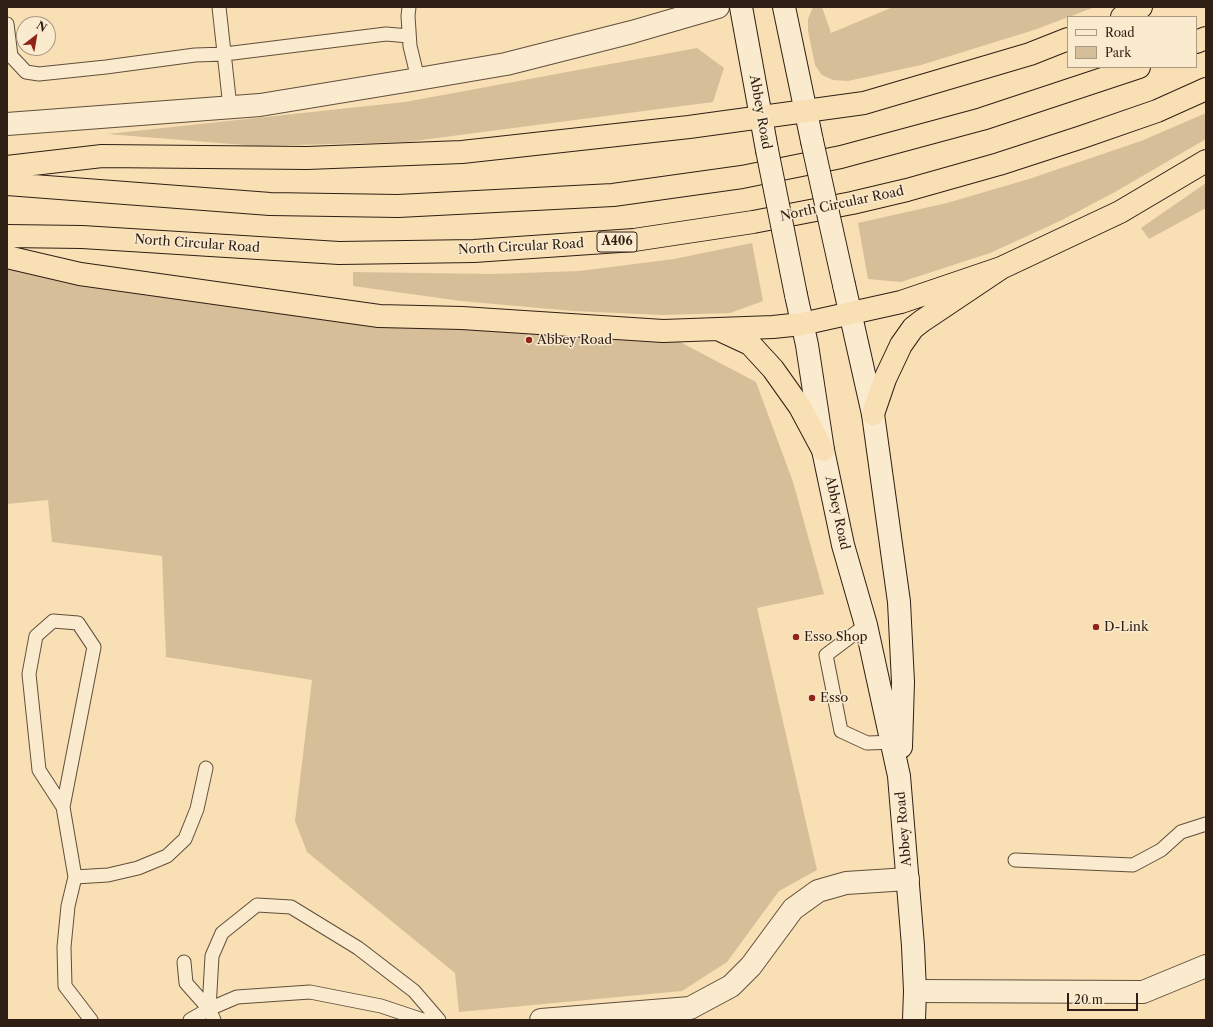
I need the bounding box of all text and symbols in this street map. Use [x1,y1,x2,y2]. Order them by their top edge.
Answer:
north arrow [16,16,56,56]
legend [1067,16,1197,68]
text: N [34,18,49,35]
text: Road [1105,25,1135,40]
text: Park [1105,45,1131,60]
street label: Abbey Road [746,74,774,150]
street label: North Circular Road [779,183,905,225]
street label: North Circular Road [134,232,260,256]
road number: A406 [597,232,637,252]
street label: North Circular Road [458,236,584,258]
place label: Abbey Road [537,332,612,348]
marker: Abbey Road [524,335,534,345]
street label: Abbey Road [822,475,852,551]
place label: D-Link [1104,619,1148,635]
marker: D-Link [1091,622,1101,632]
place label: Esso Shop [804,629,868,645]
marker: Esso Shop [791,632,801,642]
place label: Esso [820,690,848,706]
marker: Esso [807,693,817,703]
street label: Abbey Road [893,791,915,867]
scale bar [1069,985,1140,1011]
text: 20 m [1074,992,1103,1007]

